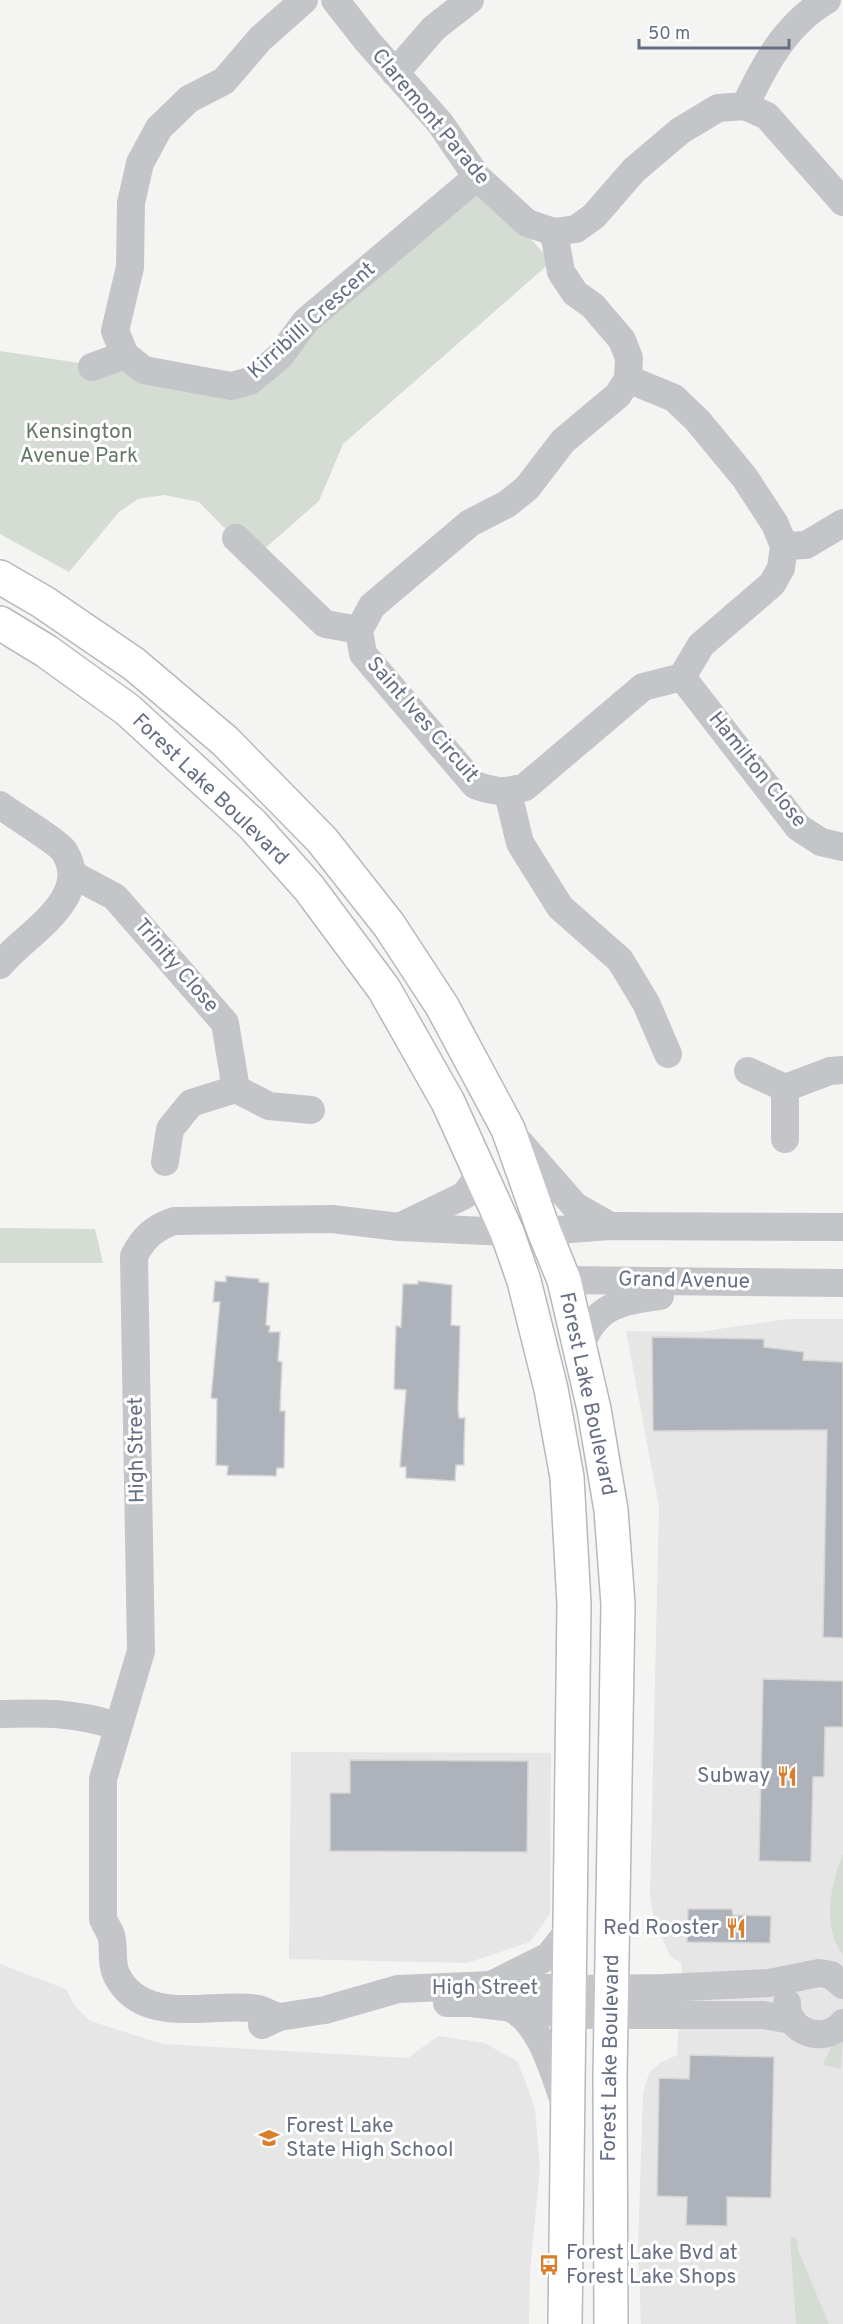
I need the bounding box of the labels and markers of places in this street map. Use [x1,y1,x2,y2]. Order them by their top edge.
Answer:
place label: Subway [697,1763,770,1790]
restaurant icon: Subway [775,1764,799,1788]
place label: Red Rooster [603,1915,719,1942]
restaurant icon: Red Rooster [724,1916,748,1940]
place label: Forest Lake State High School [286,2113,454,2164]
school or university icon: Forest Lake State High School [257,2126,281,2150]
place label: Forest Lake Bvd at Forest Lake Shops [566,2240,738,2291]
bus stop icon: Forest Lake Bvd at Forest Lake Shops [537,2253,561,2277]

